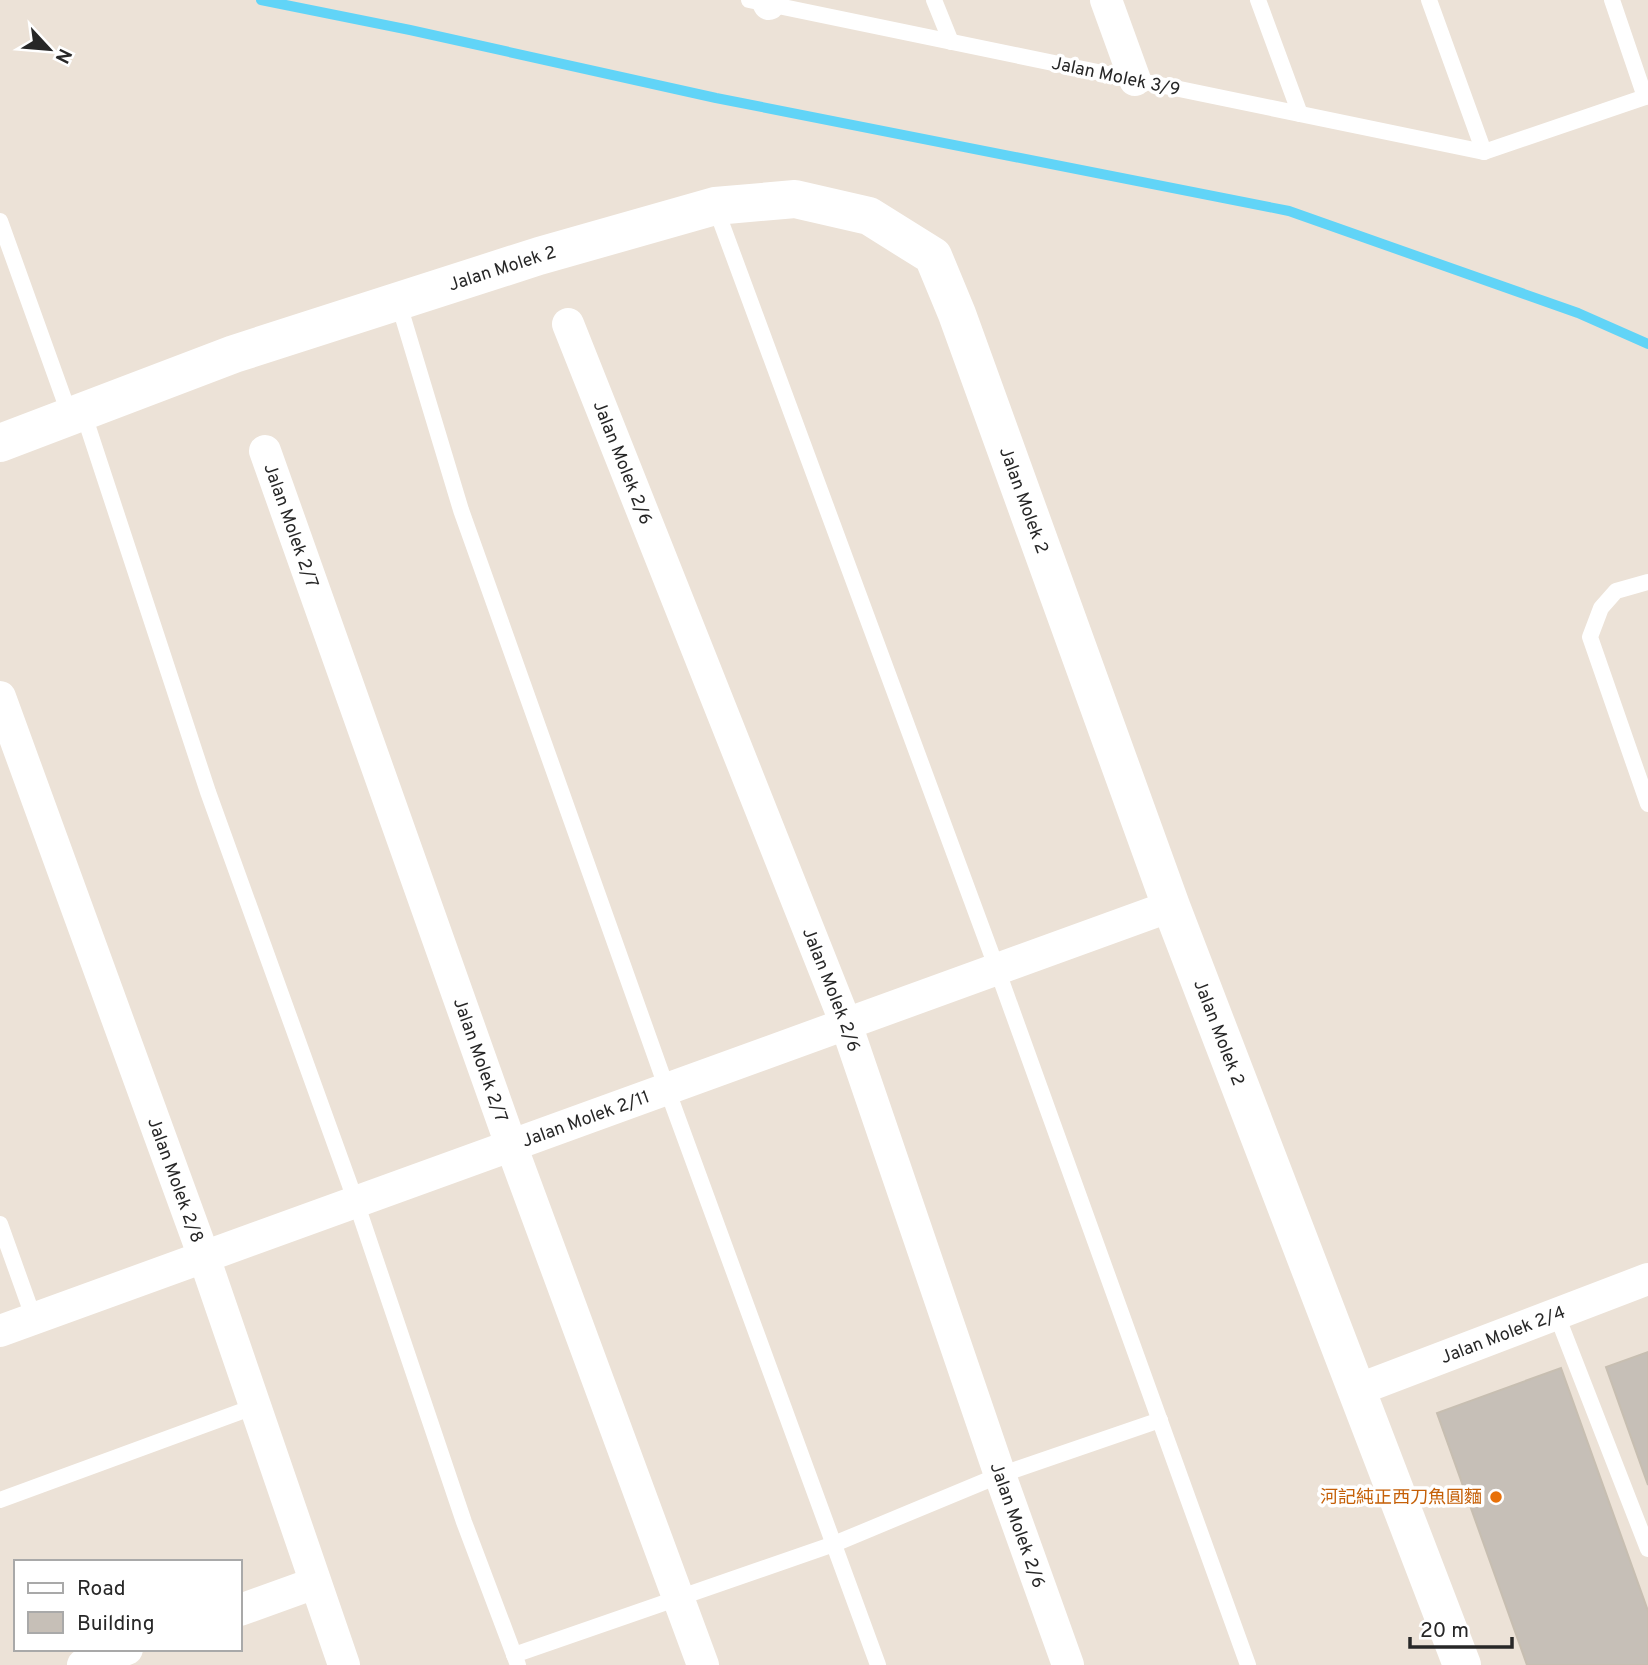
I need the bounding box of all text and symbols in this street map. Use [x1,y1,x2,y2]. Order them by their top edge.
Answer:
north arrow [14,14,84,84]
text: N [49,44,76,67]
street label: Jalan Molek 3/9 [1049,53,1182,102]
street label: Jalan Molek 2 [446,242,559,297]
street label: Jalan Molek 2/6 [587,398,657,528]
street label: Jalan Molek 2 [993,444,1053,557]
street label: Jalan Molek 2/7 [257,461,323,591]
street label: Jalan Molek 2/6 [796,925,865,1055]
street label: Jalan Molek 2 [1187,977,1249,1089]
street label: Jalan Molek 2/7 [447,995,512,1126]
street label: Jalan Molek 2/11 [519,1086,653,1154]
street label: Jalan Molek 2/8 [141,1115,208,1246]
street label: Jalan Molek 2/4 [1438,1302,1569,1370]
street label: Jalan Molek 2/6 [984,1460,1050,1591]
place label: 河記純正西刀魚圓麵 [1320,1487,1482,1510]
marker: 河記純正西刀魚圓麵 [1488,1489,1504,1505]
legend [14,1560,242,1651]
text: Road [77,1576,126,1603]
scale bar [1410,1606,1512,1650]
text: Building [77,1611,155,1638]
text: 20 m [1420,1618,1469,1645]

